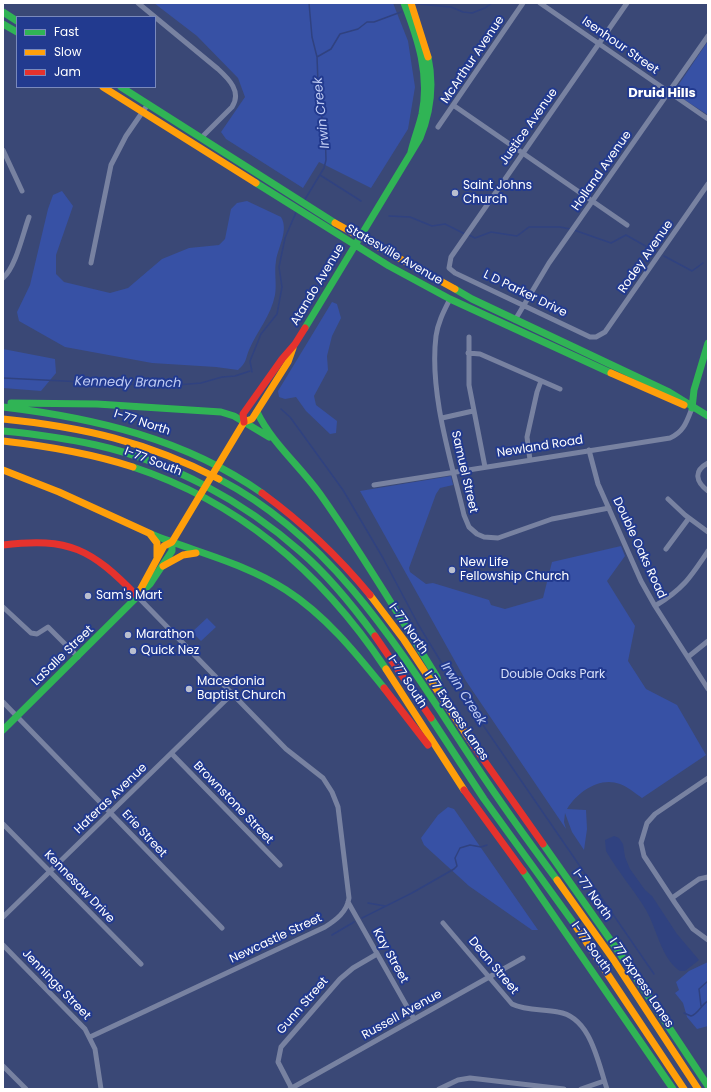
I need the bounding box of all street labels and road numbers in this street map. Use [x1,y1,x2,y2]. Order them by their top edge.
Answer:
street label: McArthur Avenue [438,13,508,107]
street label: Isenhour Street [579,14,661,78]
street label: Justice Avenue [497,86,561,168]
street label: Holland Avenue [569,128,635,214]
street label: Rodey Avenue [616,218,676,296]
street label: Statesville Avenue [343,222,445,288]
street label: Atando Avenue [288,242,348,328]
street label: L D Parker Drive [481,268,569,320]
street label: I-77 North [112,407,172,439]
street label: Samuel Street [448,429,480,515]
street label: Newland Road [496,433,584,461]
street label: I-77 South [122,444,184,480]
street label: Double Oaks Road [609,495,669,601]
street label: I-77 North [385,601,431,657]
street label: LaSalle Street [29,623,97,689]
street label: I-77 South [385,653,429,711]
street label: I 77 Express Lanes [421,669,491,763]
street label: Brownstone Street [190,759,276,847]
street label: Hateras Avenue [72,761,150,837]
street label: Erie Street [118,807,170,861]
street label: Kennesaw Drive [41,848,117,926]
street label: I-77 North [569,867,615,923]
street label: Newcastle Street [227,911,325,967]
street label: I-77 South [568,919,614,977]
street label: Kay Street [369,926,411,986]
street label: Dean Street [465,935,521,997]
street label: I 77 Express Lanes [606,936,676,1030]
street label: Jennings Street [19,947,93,1023]
street label: Gunn Street [274,975,332,1037]
street label: Russell Avenue [360,987,444,1043]

